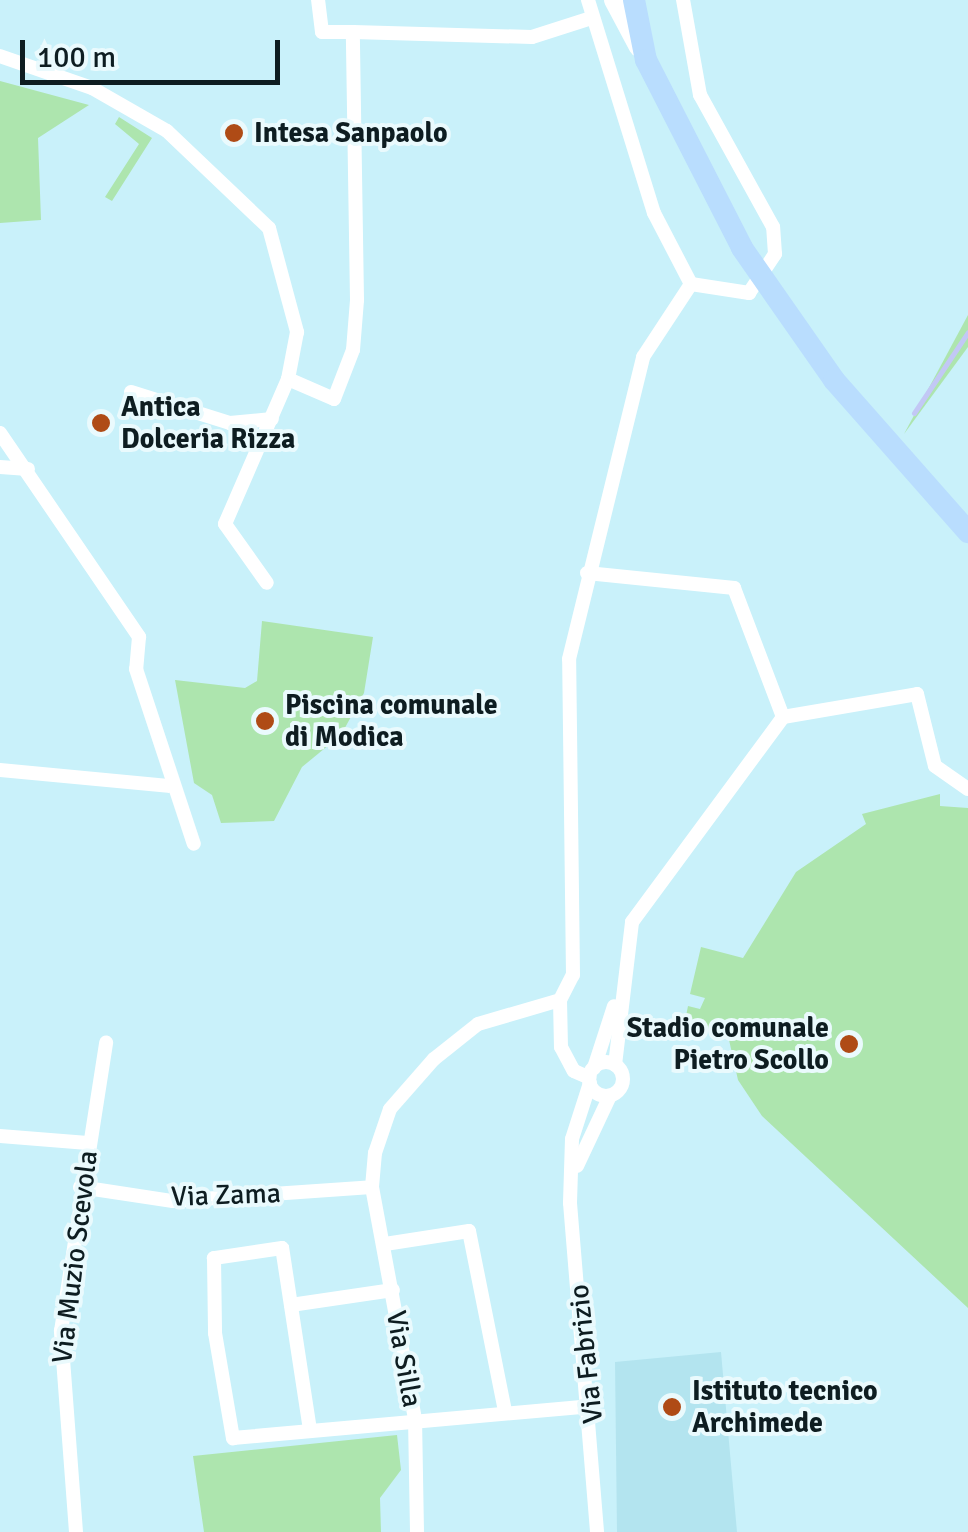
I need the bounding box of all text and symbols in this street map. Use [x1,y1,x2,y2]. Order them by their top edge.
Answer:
scale bar [25,20,285,82]
text: 100 m [37,39,116,76]
place label: Intesa Sanpaolo [254,116,448,150]
marker: Intesa Sanpaolo [223,122,245,144]
place label: Antica Dolceria Rizza [121,390,295,456]
marker: Antica Dolceria Rizza [90,412,112,434]
place label: Piscina comunale di Modica [285,688,498,754]
marker: Piscina comunale di Modica [254,710,276,732]
place label: Stadio comunale Pietro Scollo [627,1011,829,1077]
marker: Stadio comunale Pietro Scollo [838,1033,860,1055]
street label: Via Muzio Scevola [45,1149,105,1365]
street label: Via Zama [170,1176,282,1214]
street label: Via Fabrizio [562,1283,610,1425]
street label: Via Silla [379,1308,429,1410]
place label: Istituto tecnico Archimede [692,1374,878,1440]
marker: Istituto tecnico Archimede [661,1396,683,1418]

